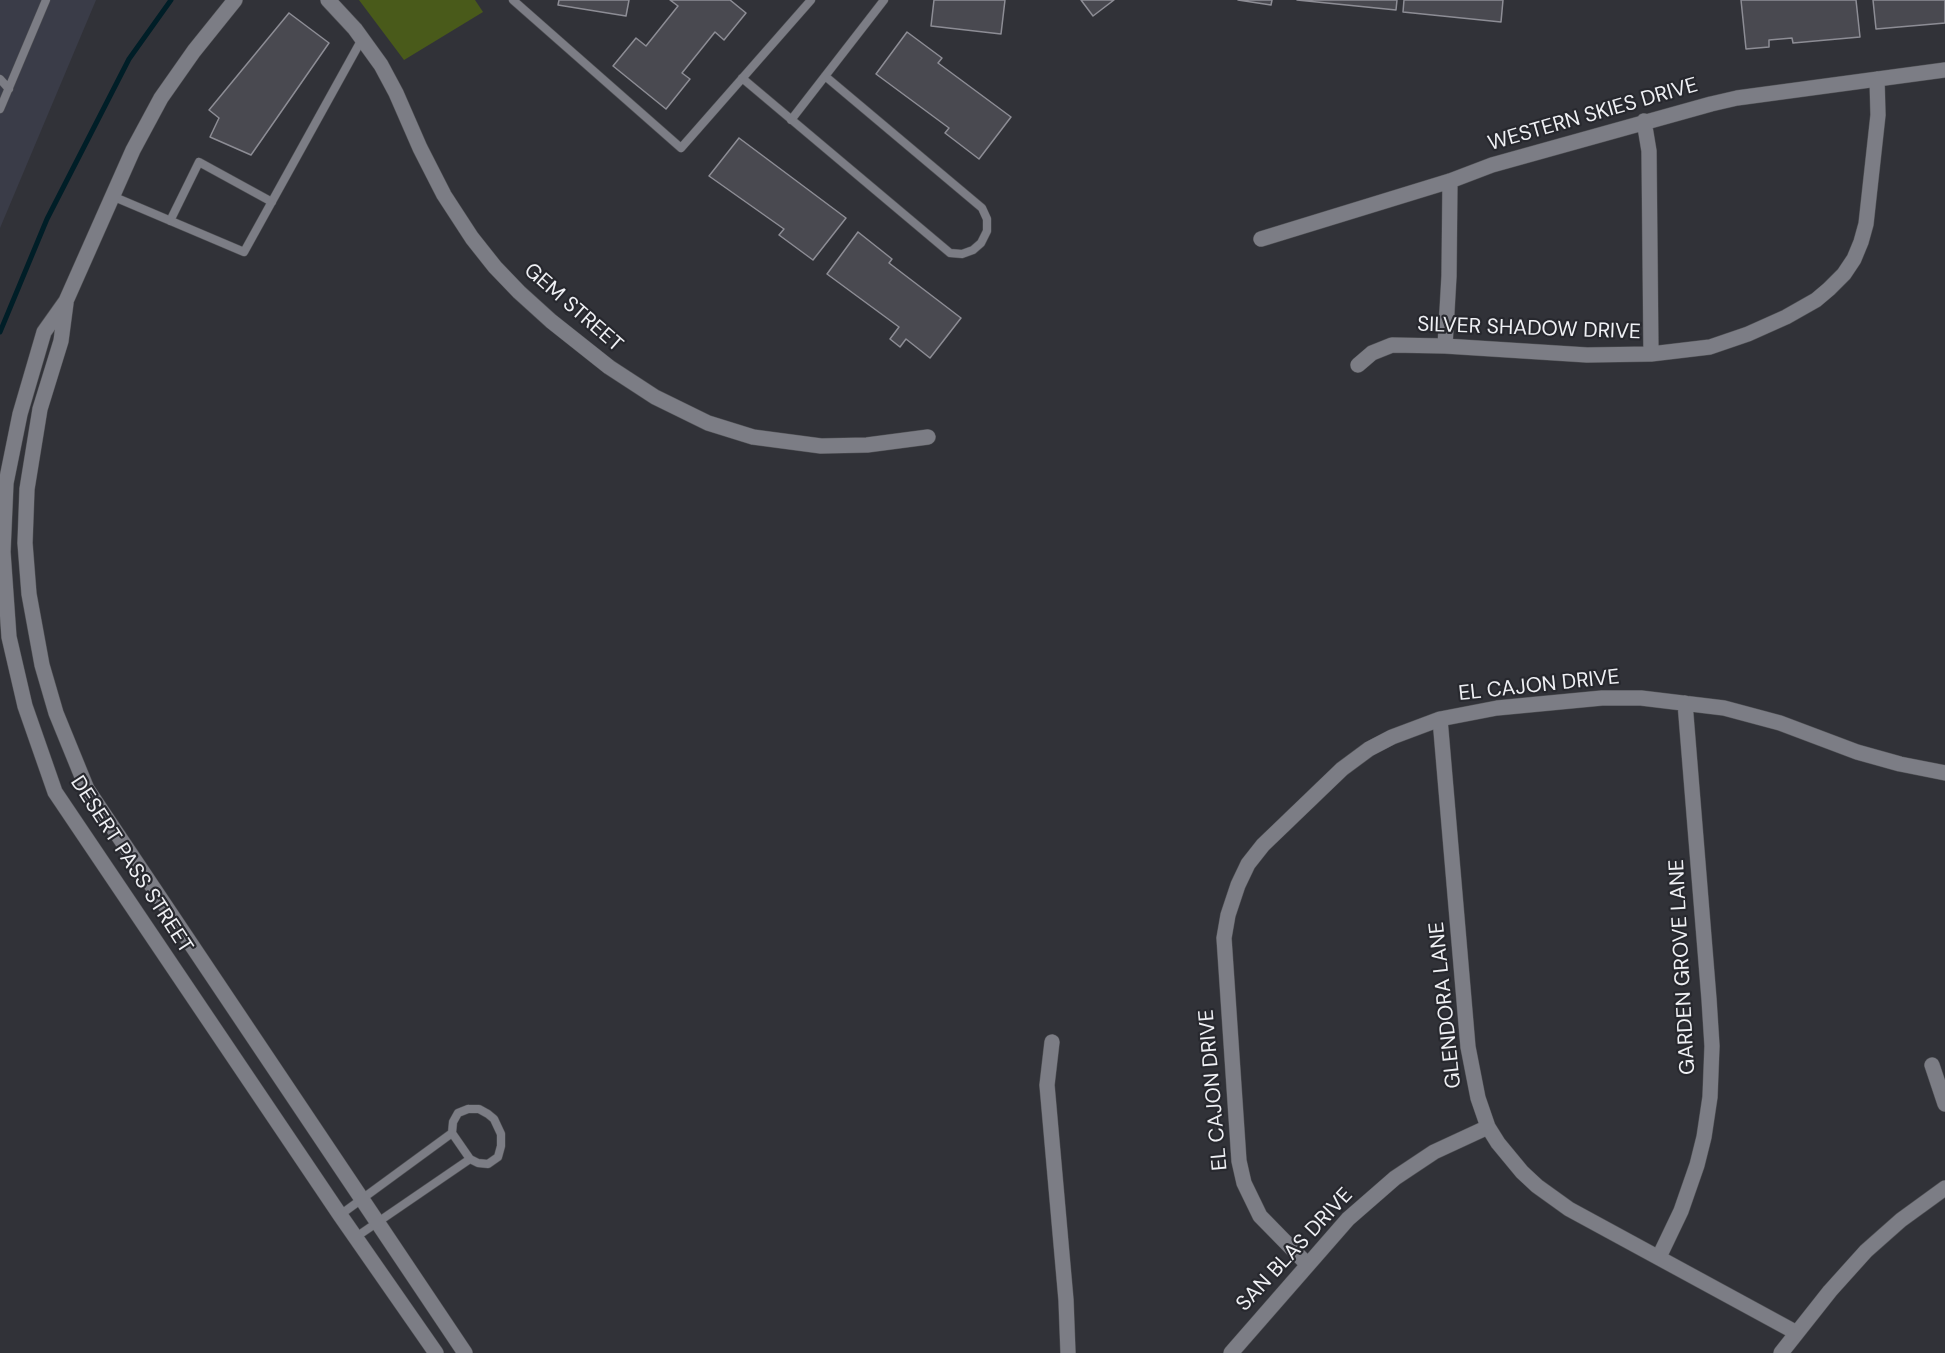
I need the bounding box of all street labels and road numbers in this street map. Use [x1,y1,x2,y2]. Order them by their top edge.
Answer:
street label: WESTERN SKIES DRIVE [1485,73,1701,157]
street label: GEM STREET [518,258,628,358]
street label: SILVER SHADOW DRIVE [1417,313,1641,345]
street label: EL CAJON DRIVE [1457,665,1621,707]
street label: DESERT PASS STREET [64,772,198,958]
street label: GARDEN GROVE LANE [1665,859,1701,1075]
street label: GLENDORA LANE [1425,920,1467,1090]
street label: EL CAJON DRIVE [1194,1008,1234,1172]
street label: SAN BLAS DRIVE [1231,1183,1359,1317]

